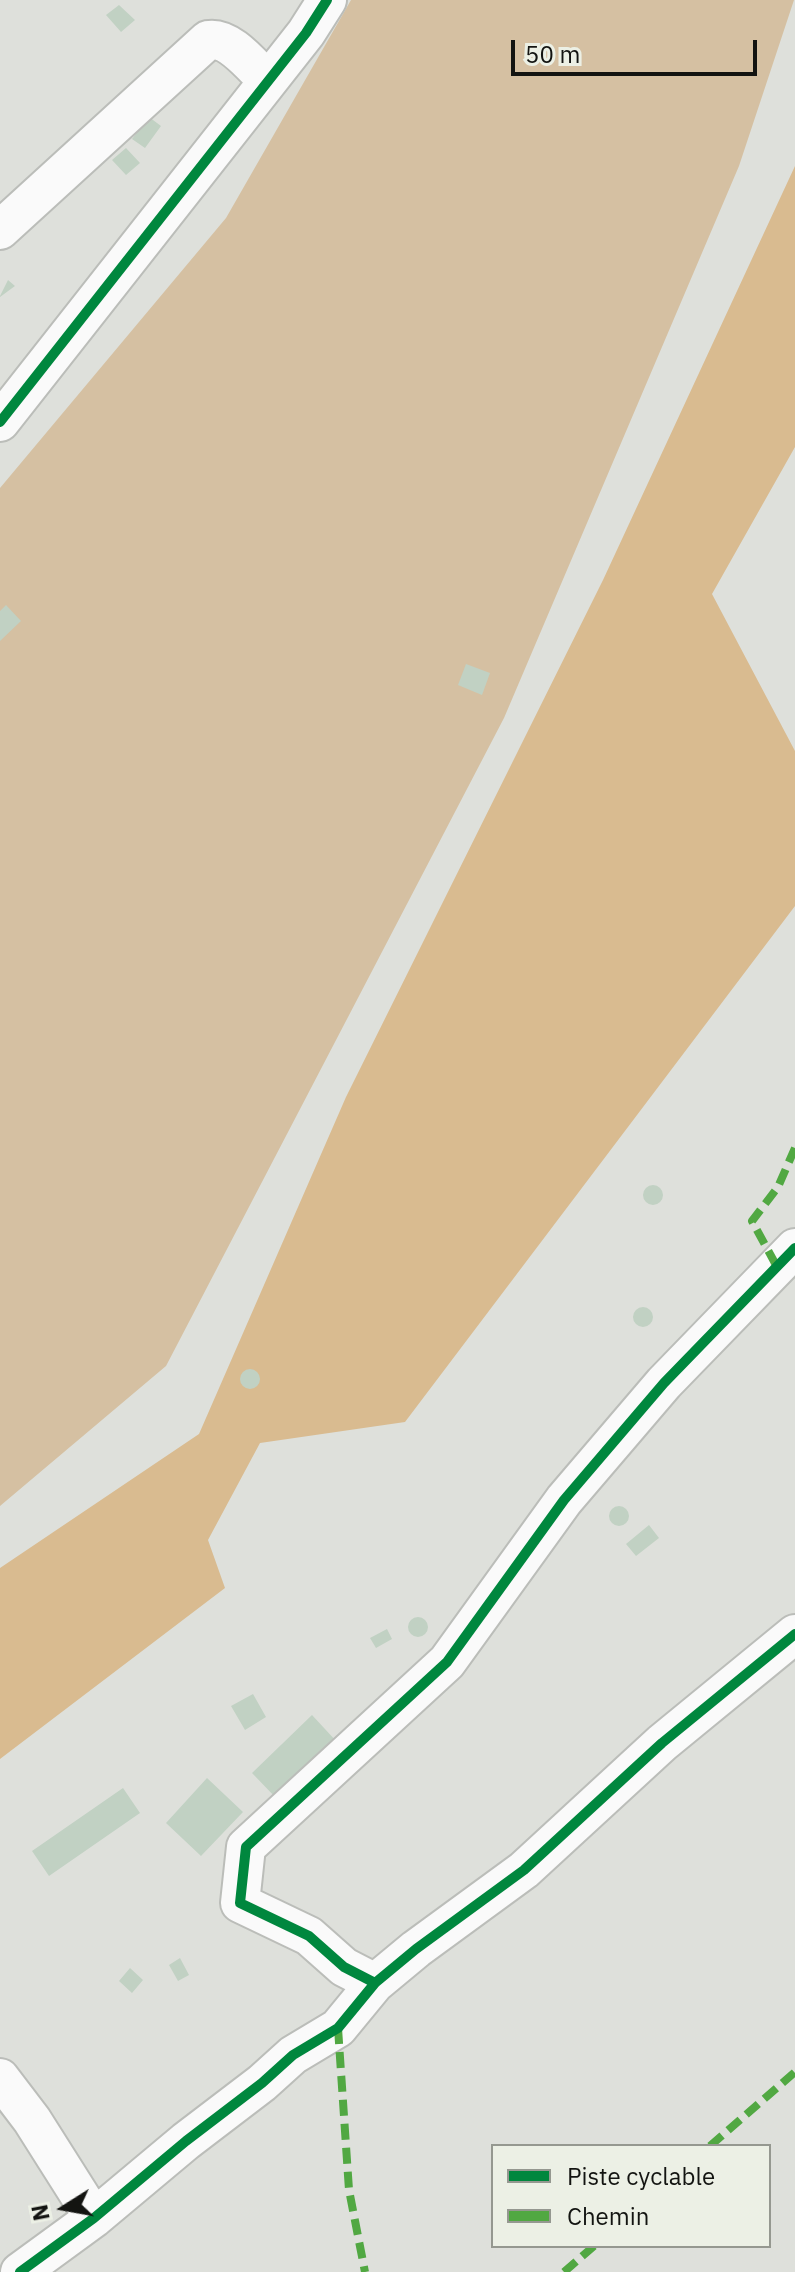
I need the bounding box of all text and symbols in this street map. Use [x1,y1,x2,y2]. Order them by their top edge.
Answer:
scale bar [515,24,761,74]
text: 50 m [525,38,580,70]
legend [491,2144,771,2248]
text: Piste cyclable [567,2160,715,2192]
north arrow [24,2168,104,2248]
text: Chemin [567,2200,649,2232]
text: N [24,2202,56,2223]

